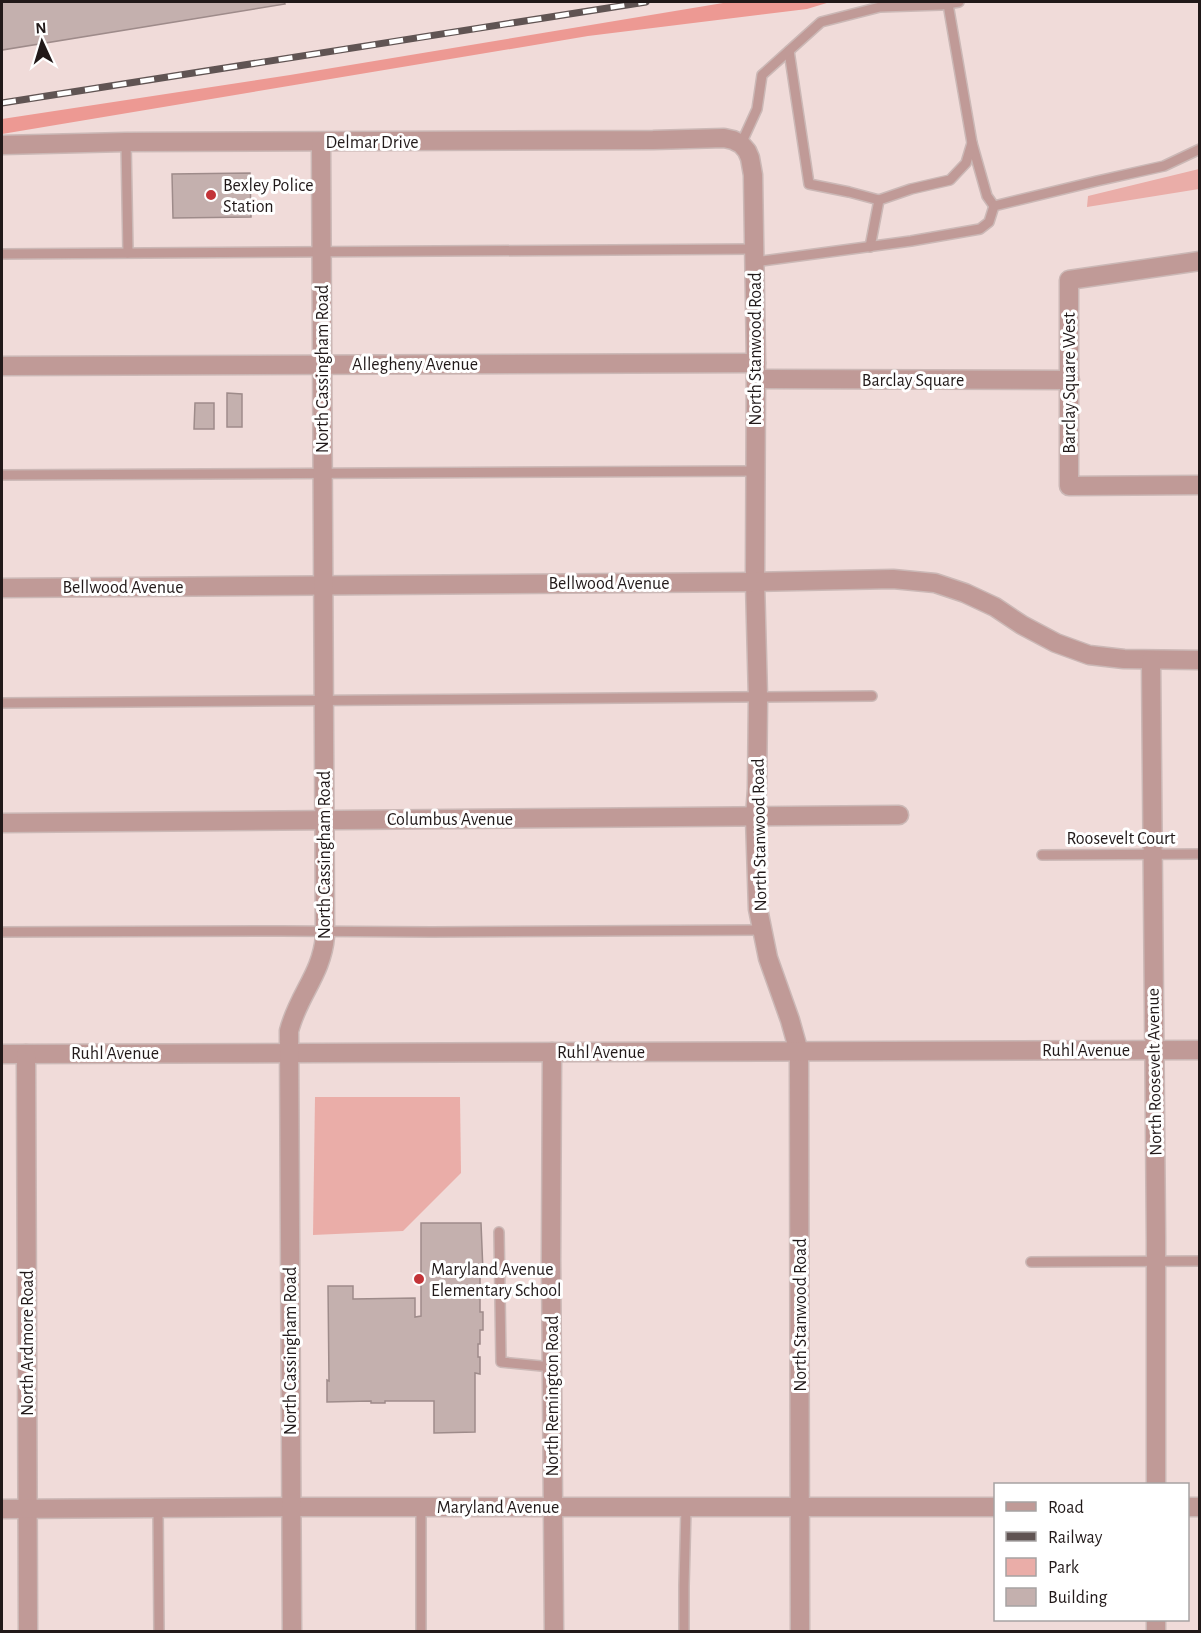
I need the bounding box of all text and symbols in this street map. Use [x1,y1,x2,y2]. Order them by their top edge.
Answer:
north arrow [12,12,72,72]
text: N [35,20,47,36]
street label: Delmar Drive [325,134,419,152]
place label: Bexley Police Station [223,177,314,216]
marker: Bexley Police Station [204,188,218,202]
street label: North Stanwood Road [747,272,765,426]
street label: North Cassingham Road [314,285,332,453]
street label: Barclay Square West [1061,312,1079,454]
street label: Allegheny Avenue [352,356,478,374]
street label: Barclay Square [862,372,964,390]
street label: Bellwood Avenue [549,575,669,593]
street label: Bellwood Avenue [63,579,183,597]
street label: North Stanwood Road [750,758,770,912]
street label: North Cassingham Road [316,771,334,939]
street label: Columbus Avenue [387,811,513,829]
street label: Roosevelt Court [1066,830,1176,848]
street label: North Roosevelt Avenue [1145,988,1165,1156]
street label: Ruhl Avenue [1042,1042,1130,1060]
street label: Ruhl Avenue [557,1044,645,1062]
street label: Ruhl Avenue [71,1045,159,1063]
street label: North Stanwood Road [792,1238,810,1392]
place label: Maryland Avenue Elementary School [431,1261,562,1300]
street label: North Cassingham Road [282,1267,300,1435]
street label: North Ardmore Road [19,1270,37,1416]
marker: Maryland Avenue Elementary School [412,1272,426,1286]
street label: North Remington Road [544,1315,562,1477]
legend [994,1483,1189,1621]
street label: Maryland Avenue [437,1499,559,1517]
text: Road [1048,1499,1084,1517]
text: Railway [1048,1529,1103,1547]
text: Park [1048,1559,1080,1577]
text: Building [1048,1589,1108,1607]

